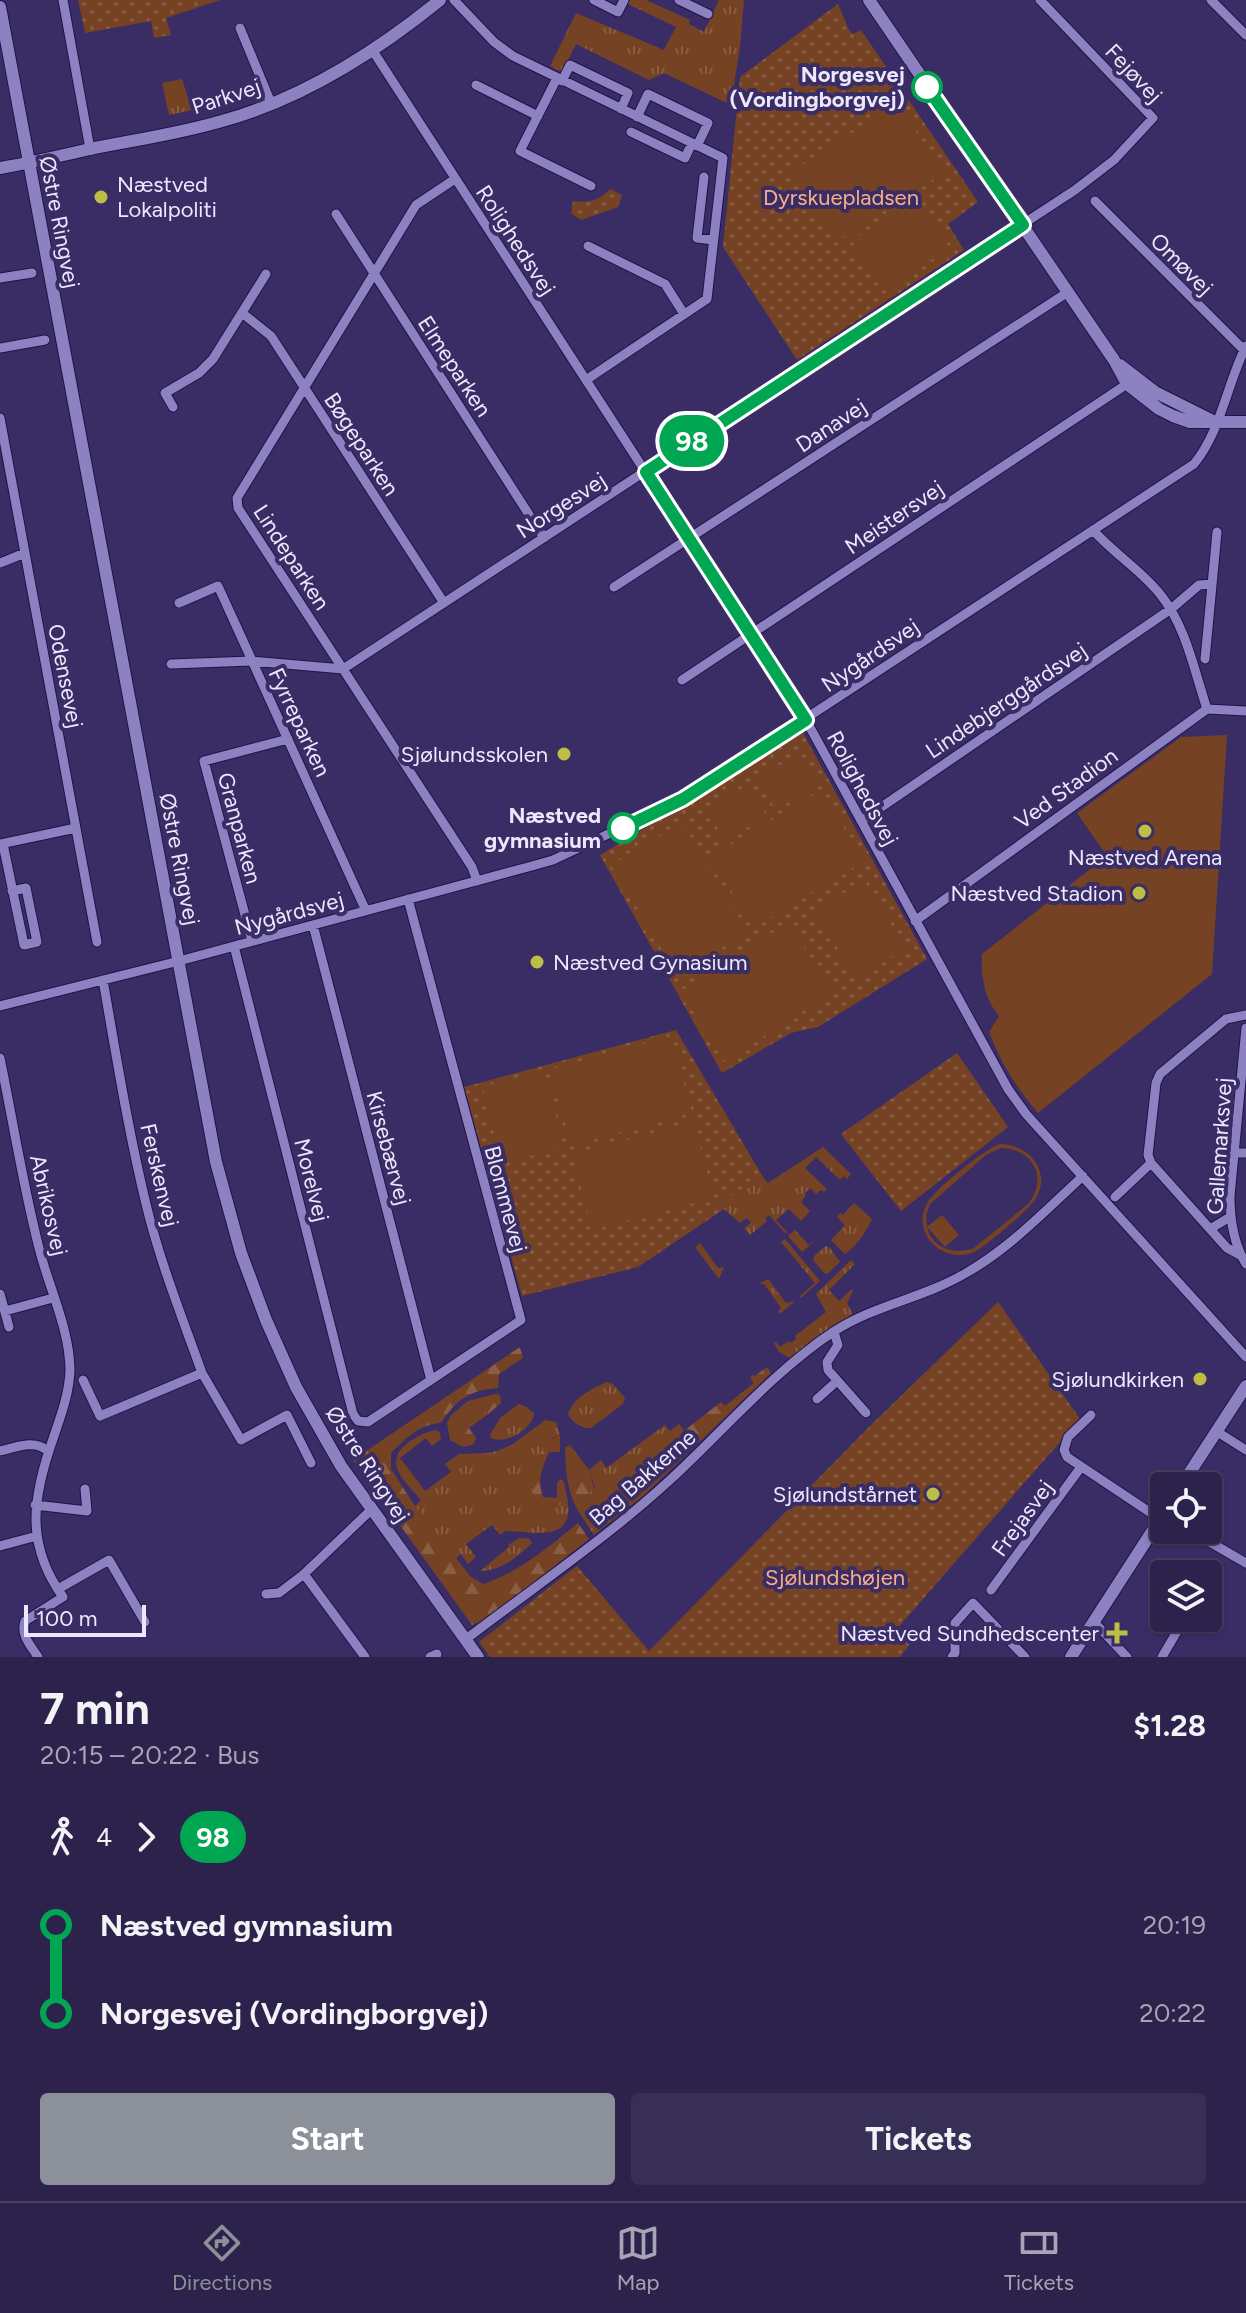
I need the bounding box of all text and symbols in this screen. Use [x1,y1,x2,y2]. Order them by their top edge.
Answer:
street label: Fejøvej [1099,38,1168,109]
place label: Norgesvej (Vordingborgvej) [730,61,905,113]
marker: Norgesvej (Vordingborgvej) [912,72,942,102]
street label: Parkvej [188,73,264,120]
street label: Østre Ringvej [33,154,86,290]
place label: Næstved Lokalpoliti [117,171,217,223]
street label: Rolighedsvej [470,180,561,300]
park label: Dyrskuepladsen [763,184,919,211]
marker: Næstved Lokalpoliti [92,188,110,206]
street label: Omøvej [1145,227,1219,301]
street label: Elmeparken [412,311,497,422]
street label: Bøgeparken [318,388,405,501]
street label: Danavej [791,393,872,458]
line badge: 98 [656,415,728,467]
text: 98 [675,424,709,458]
street label: Norgesvej [511,466,611,544]
street label: Meistersvej [840,475,949,560]
street label: Lindeparken [248,500,336,615]
street label: Nygårdsvej [816,613,924,698]
street label: Odensevej [42,622,89,730]
street label: Lindebjerggårdsvej [921,636,1092,764]
street label: Fyrreparken [263,664,336,781]
street label: Rolighedsvej [821,726,904,850]
place label: Sjølundsskolen [401,741,548,768]
street label: Ved Stadion [1010,742,1123,835]
marker: Sjølundsskolen [555,745,573,763]
street label: Granparken [212,770,267,887]
street label: Østre Ringvej [153,791,206,927]
place label: Næstved gymnasium [484,802,601,854]
marker: Næstved gymnasium [608,813,638,843]
marker: Næstved Arena [1136,822,1154,840]
place label: Næstved Arena [1068,844,1222,871]
place label: Næstved Stadion [951,880,1123,907]
marker: Næstved Stadion [1130,884,1148,902]
street label: Nygårdsvej [231,886,347,941]
place label: Næstved Gynasium [553,949,748,976]
marker: Næstved Gynasium [528,953,546,971]
street label: Gallemarksvej [1201,1077,1238,1215]
street label: Kirsebærvej [360,1088,417,1208]
street label: Ferskenvej [135,1121,184,1229]
street label: Morelvej [288,1136,335,1225]
street label: Blommevej [478,1143,533,1255]
street label: Abrikosvej [24,1152,73,1258]
place label: Sjølundkirken [1052,1366,1184,1393]
marker: Sjølundkirken [1191,1370,1209,1388]
street label: Østre Ringvej [320,1401,415,1528]
street label: Bag Bakkerne [583,1424,701,1531]
map controls [1150,1472,1222,1632]
button: locate [1150,1472,1222,1544]
street label: Frejasvej [986,1475,1059,1562]
place label: Sjølundstårnet [773,1481,917,1508]
marker: Sjølundstårnet [924,1485,942,1503]
button: layers [1150,1560,1222,1632]
park label: Sjølundshøjen [765,1564,905,1591]
scale bar [24,1601,146,1637]
text: 100 m [36,1605,97,1632]
place label: Næstved Sundhedscenter [840,1620,1100,1647]
marker: Næstved Sundhedscenter [1106,1622,1128,1644]
text: 7 min [40,1682,150,1735]
text: $1.28 [1134,1707,1206,1744]
text: 20:15 – 20:22 · Bus [40,1739,259,1771]
icon: walk [40,1815,84,1859]
icon: forward [124,1815,168,1859]
text: 98 [196,1820,230,1854]
text: 4 [96,1821,112,1853]
text: Næstved gymnasium [100,1907,393,1944]
text: 20:19 [1143,1909,1206,1941]
text: Norgesvej (Vordingborgvej) [100,1995,489,2032]
text: 20:22 [1139,1997,1206,2029]
button: Start [40,2093,615,2185]
button: Tickets [631,2093,1206,2185]
tab: Directions [172,2221,272,2296]
tab: Map [616,2221,660,2296]
tab: Tickets [1004,2221,1074,2296]

